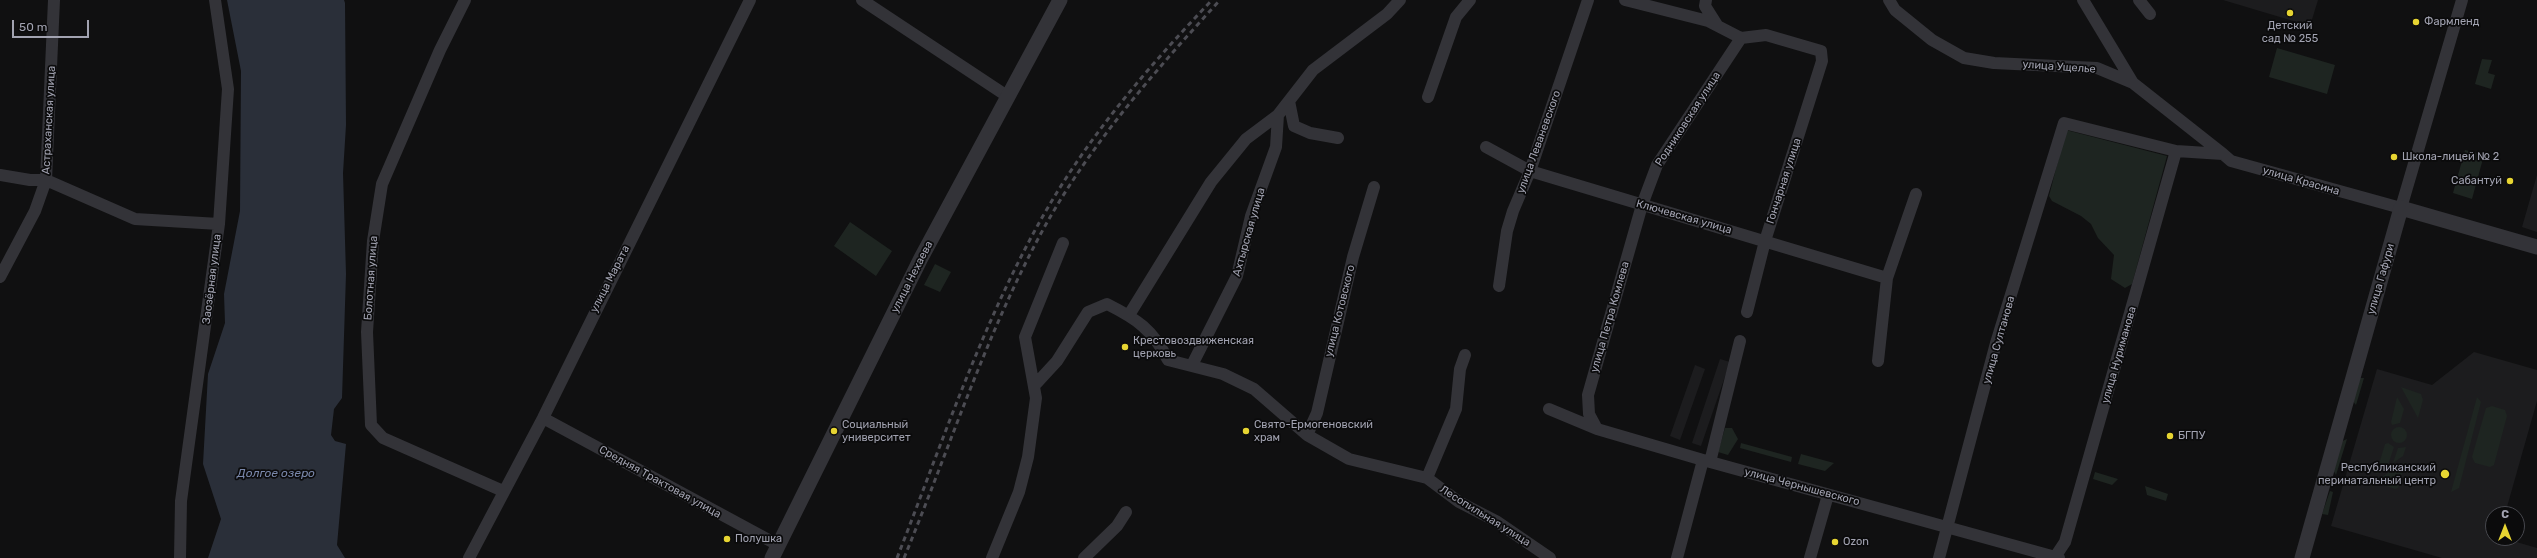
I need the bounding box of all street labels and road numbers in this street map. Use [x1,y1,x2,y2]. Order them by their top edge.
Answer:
street label: улица Ущелье [2022,58,2096,76]
street label: Астраханская улица [40,65,58,175]
street label: Родниковская улица [1653,69,1723,169]
street label: улица Леваневского [1514,89,1564,195]
street label: Гончарная улица [1764,137,1804,225]
street label: улица Красина [2261,164,2341,198]
street label: Ахтырская улица [1230,186,1268,278]
street label: Ключевская улица [1635,197,1733,237]
street label: Заозёрная улица [200,233,224,325]
street label: Болотная улица [361,235,381,321]
street label: улица Нехаева [888,239,936,315]
street label: улица Гафури [2365,242,2397,316]
street label: улица Марата [587,243,633,315]
street label: улица Петра Комлева [1588,260,1632,374]
street label: улица Котовского [1322,264,1358,358]
street label: улица Султанова [1980,295,2018,385]
street label: улица Нуриманова [2099,305,2139,405]
street label: Средняя Трактовая улица [597,443,723,521]
street label: улица Чернышевского [1743,465,1861,509]
street label: Лесопильная улица [1437,483,1533,549]

